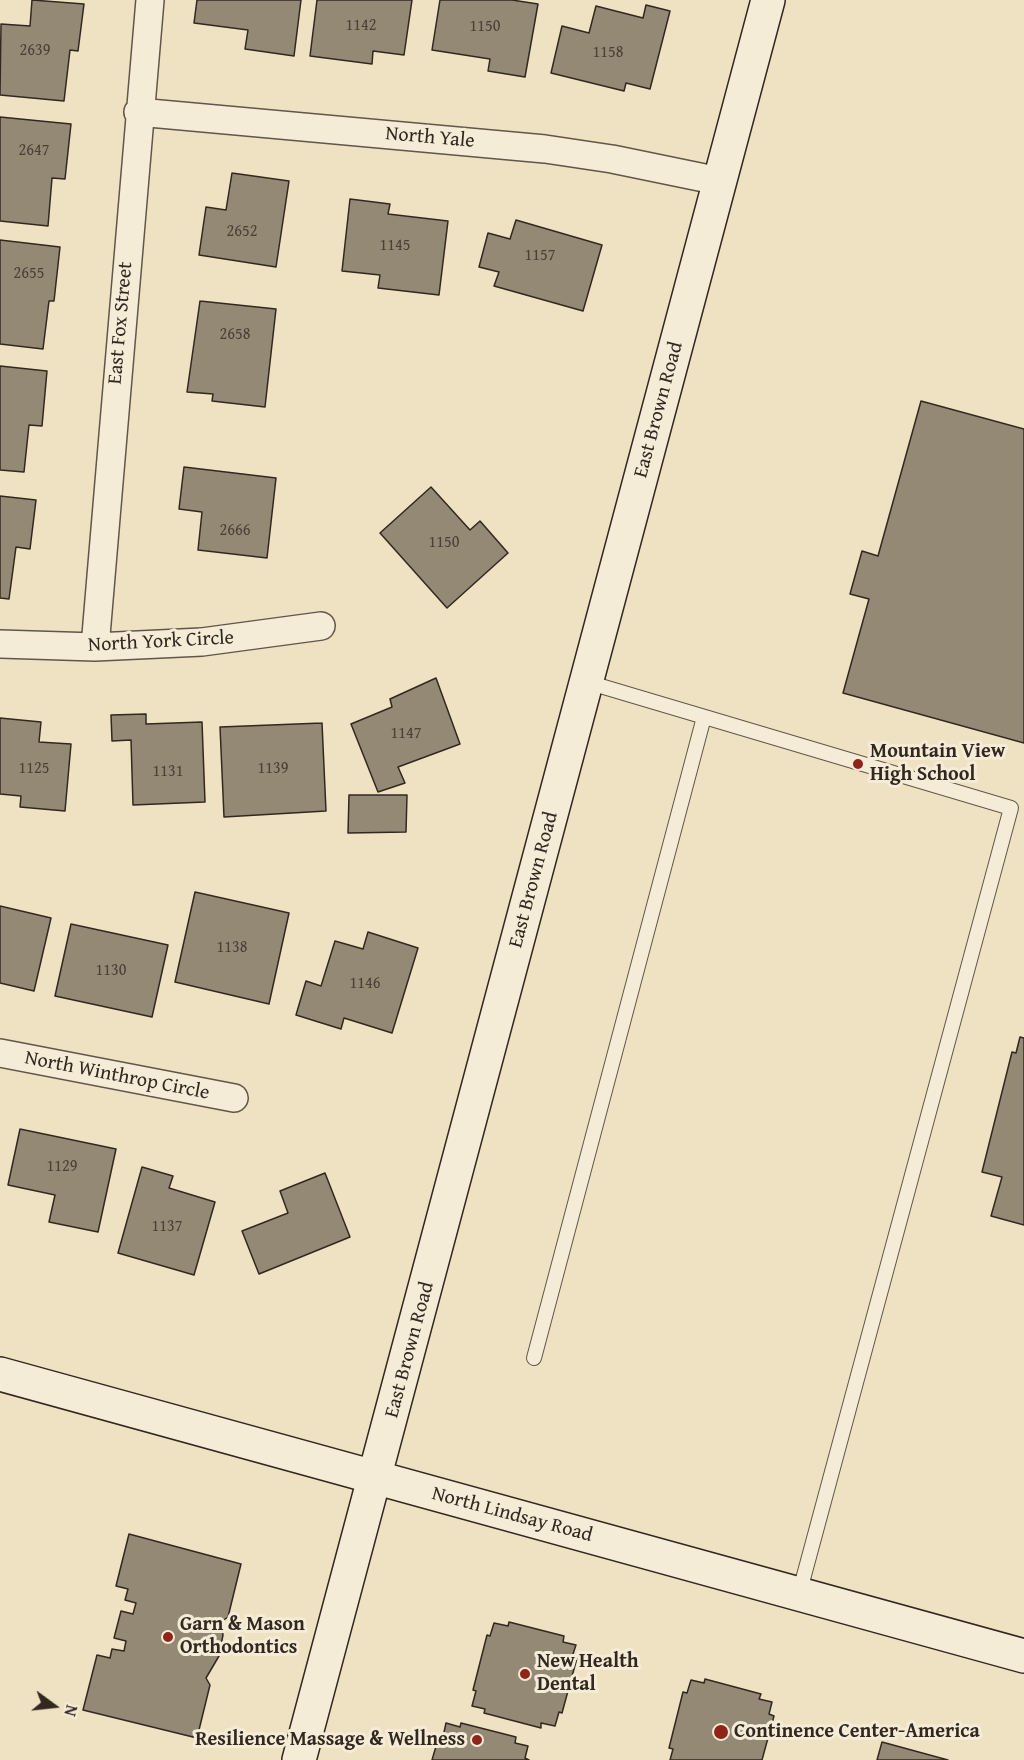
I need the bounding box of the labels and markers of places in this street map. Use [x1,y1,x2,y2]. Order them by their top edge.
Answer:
place label: Mountain View High School [870,740,1005,787]
marker: Mountain View High School [851,757,865,771]
place label: Garn & Mason Orthodontics [180,1613,305,1660]
marker: Garn & Mason Orthodontics [161,1630,175,1644]
place label: New Health Dental [537,1650,639,1697]
marker: New Health Dental [518,1667,532,1681]
place label: Continence Center-America [734,1720,980,1744]
marker: Continence Center-America [712,1723,730,1741]
place label: Resilience Massage & Wellness [195,1728,465,1752]
marker: Resilience Massage & Wellness [470,1733,484,1747]

